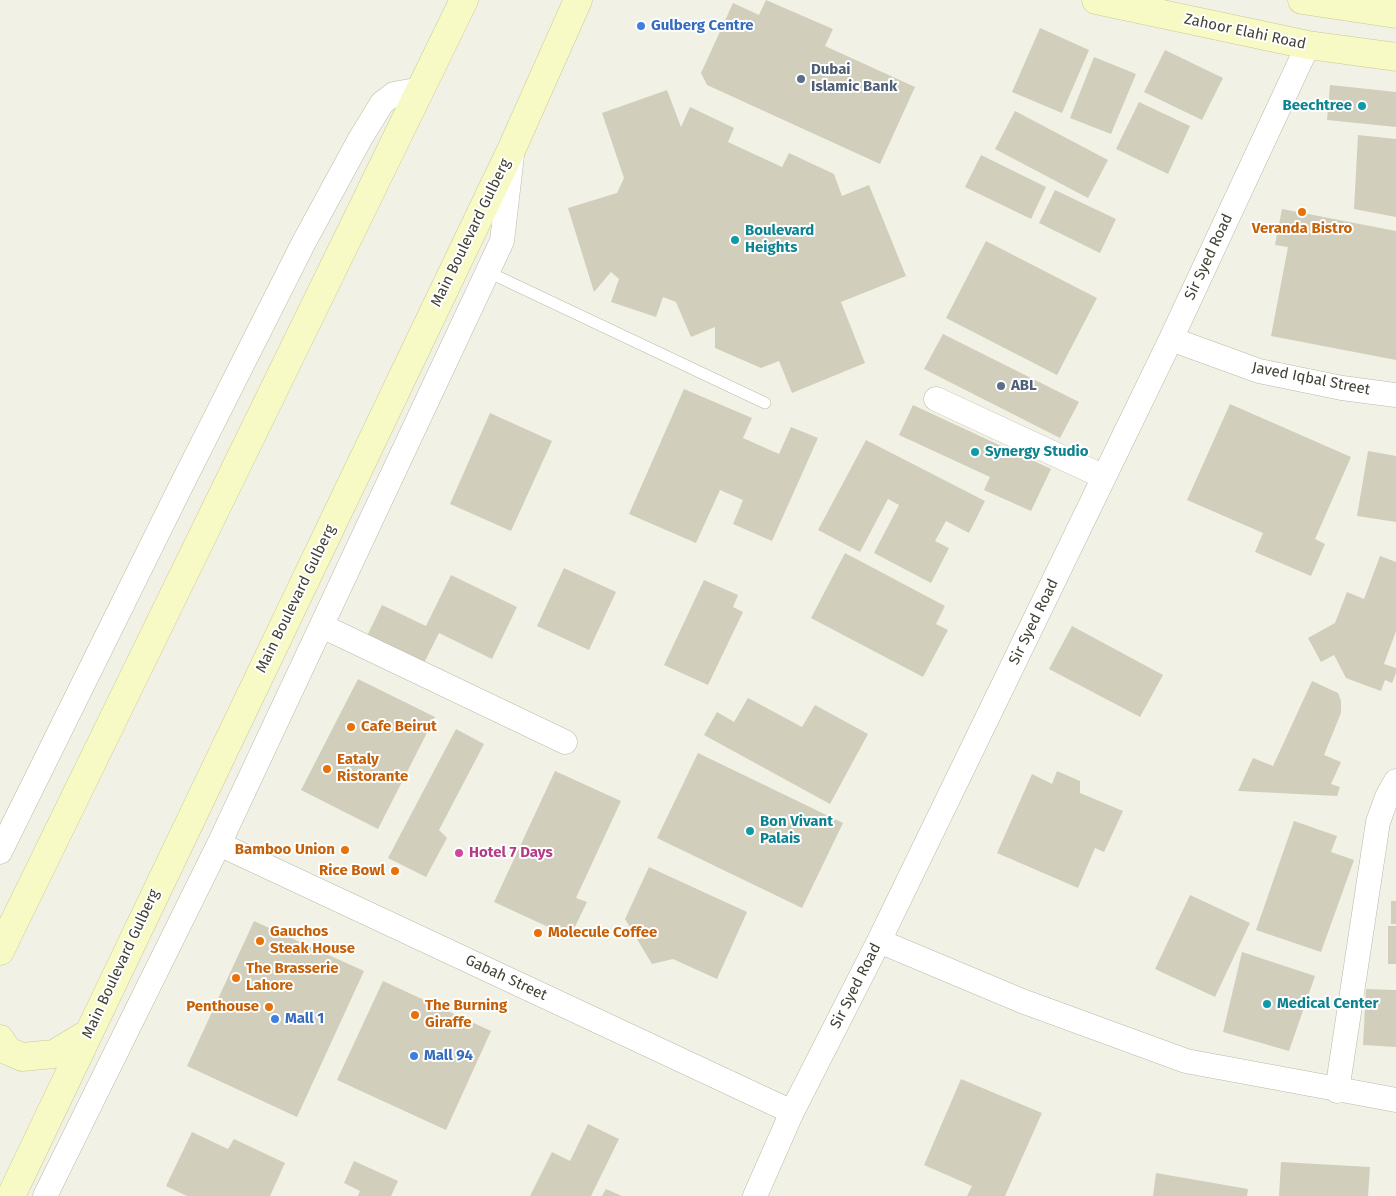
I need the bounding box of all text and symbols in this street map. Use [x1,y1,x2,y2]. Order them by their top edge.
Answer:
street label: Zahoor Elahi Road [1183,10,1307,54]
place label: Gulberg Centre [651,17,753,35]
marker: Gulberg Centre [635,20,647,32]
place label: Dubai Islamic Bank [811,61,897,96]
marker: Dubai Islamic Bank [795,73,807,85]
place label: Beechtree [1282,97,1352,115]
marker: Beechtree [1356,100,1368,112]
street label: Main Boulevard Gulberg [427,156,515,310]
marker: Veranda Bistro [1296,206,1308,218]
street label: Sir Syed Road [1181,211,1237,303]
place label: Veranda Bistro [1252,220,1352,238]
place label: Boulevard Heights [745,222,814,257]
marker: Boulevard Heights [729,234,741,246]
street label: Javed Iqbal Street [1250,359,1372,399]
place label: ABL [1011,377,1037,395]
marker: ABL [995,380,1007,392]
place label: Synergy Studio [985,443,1088,461]
marker: Synergy Studio [969,446,981,458]
street label: Main Boulevard Gulberg [252,522,340,676]
street label: Sir Syed Road [1005,576,1063,668]
place label: Cafe Beirut [361,718,437,736]
marker: Cafe Beirut [345,721,357,733]
place label: Eataly Ristorante [337,751,408,786]
marker: Eataly Ristorante [321,763,333,775]
place label: Bon Vivant Palais [760,813,833,848]
marker: Bon Vivant Palais [744,825,756,837]
place label: Bamboo Union [235,841,335,859]
marker: Bamboo Union [339,844,351,856]
place label: Hotel 7 Days [469,844,553,862]
marker: Hotel 7 Days [453,847,465,859]
place label: Rice Bowl [319,862,385,880]
marker: Rice Bowl [389,865,401,877]
street label: Main Boulevard Gulberg [79,887,163,1041]
place label: Gauchos Steak House [270,923,355,958]
place label: Molecule Coffee [548,924,657,942]
marker: Molecule Coffee [532,927,544,939]
marker: Gauchos Steak House [254,935,266,947]
street label: Sir Syed Road [827,940,885,1032]
street label: Gabah Street [462,951,550,1005]
place label: The Brasserie Lahore [246,960,339,995]
marker: The Brasserie Lahore [230,972,242,984]
place label: Medical Center [1277,995,1378,1013]
place label: The Burning Giraffe [425,997,507,1032]
place label: Penthouse [186,998,259,1016]
marker: Medical Center [1261,998,1273,1010]
marker: Penthouse [263,1001,275,1013]
marker: The Burning Giraffe [409,1009,421,1021]
place label: Mall 1 [285,1010,324,1028]
marker: Mall 1 [269,1013,281,1025]
place label: Mall 94 [424,1047,473,1065]
marker: Mall 94 [408,1050,420,1062]

